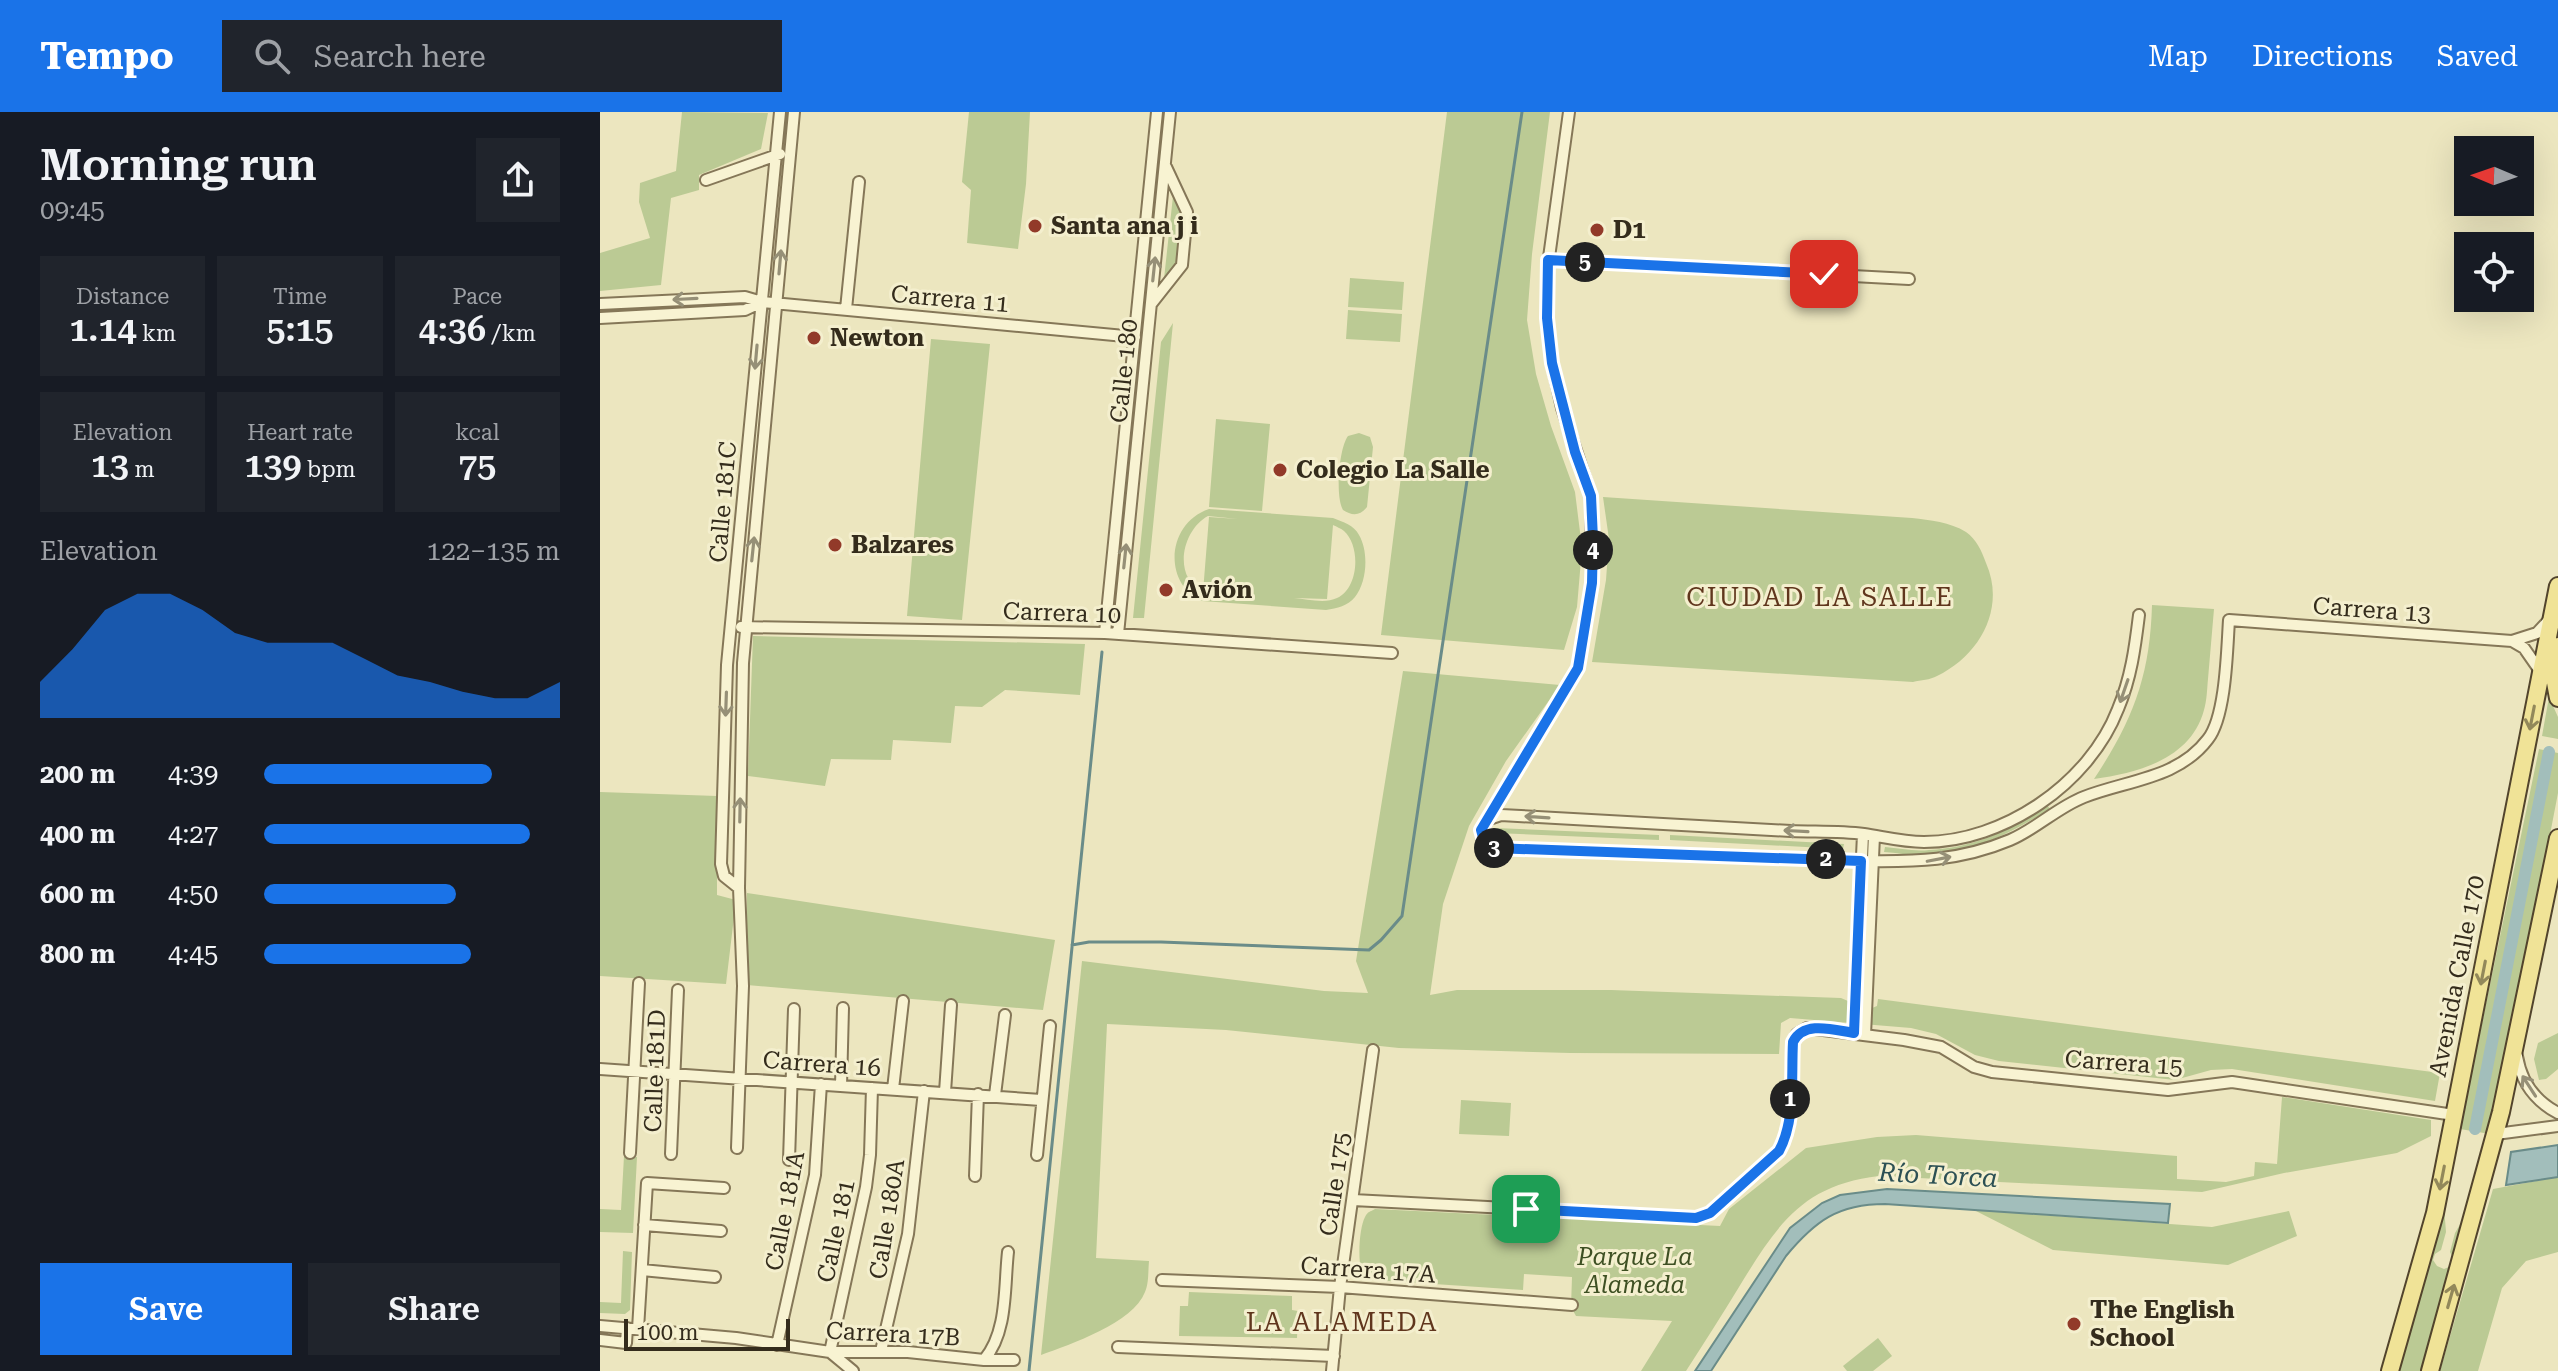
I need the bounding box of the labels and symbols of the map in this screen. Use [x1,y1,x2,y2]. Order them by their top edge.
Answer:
north arrow [2454,136,2534,216]
place label: Santa ana j i [1051,212,1198,240]
place label: D1 [1613,216,1646,244]
marker: Santa ana j i [1026,217,1044,235]
marker: D1 [1588,221,1606,239]
pin [1790,240,1858,308]
pin: 5 [1565,242,1605,282]
one-way arrow [773,249,788,276]
one-way arrow [1147,256,1162,283]
street label: Carrera 11 [890,280,1010,318]
one-way arrow [672,292,699,307]
street label: Calle 180 [1105,318,1143,424]
place label: Newton [830,324,924,352]
marker: Newton [805,329,823,347]
one-way arrow [749,343,764,370]
street label: Calle 181C [704,440,742,564]
place label: Colegio La Salle [1296,456,1490,484]
marker: Colegio La Salle [1271,461,1289,479]
pin: 4 [1573,530,1613,570]
place label: Balzares [851,531,954,559]
one-way arrow [746,536,761,563]
marker: Balzares [826,536,844,554]
one-way arrow [1118,543,1133,570]
place label: Avión [1182,576,1252,604]
marker: Avión [1157,581,1175,599]
district label: CIUDAD LA SALLE [1686,582,1954,612]
street label: Carrera 13 [2312,592,2432,628]
street label: Carrera 10 [1002,597,1122,629]
one-way arrow [2116,679,2131,704]
one-way arrow [718,690,733,717]
one-way arrow [2524,704,2539,730]
one-way arrow [733,797,748,824]
one-way arrow [1524,809,1551,824]
one-way arrow [1783,823,1810,838]
pin: 3 [1474,828,1514,868]
pin: 2 [1806,839,1846,879]
one-way arrow [1925,850,1951,865]
street label: Avenida Calle 170 [2424,873,2490,1079]
one-way arrow [2474,960,2489,985]
street label: Calle 181D [639,1009,671,1133]
street label: Carrera 15 [2064,1045,2184,1081]
street label: Carrera 16 [762,1046,882,1082]
one-way arrow [2521,1075,2537,1098]
pin: 1 [1770,1079,1810,1119]
street label: Calle 175 [1314,1130,1356,1238]
street label: Calle 181A [760,1149,810,1273]
street label: Calle 180A [864,1157,910,1281]
water label: Río Torca [1877,1157,1998,1193]
one-way arrow [2434,1165,2449,1190]
pin [1492,1175,1560,1243]
street label: Calle 181 [811,1177,861,1285]
park label: Parque La Alameda [1576,1243,1693,1299]
street label: Carrera 17A [1300,1251,1437,1289]
one-way arrow [2444,1283,2459,1309]
place label: The English School [2090,1296,2235,1352]
district label: LA ALAMEDA [1246,1307,1438,1337]
scale bar [624,1315,790,1351]
marker: The English School [2065,1315,2083,1333]
street label: Carrera 17B [825,1316,961,1352]

